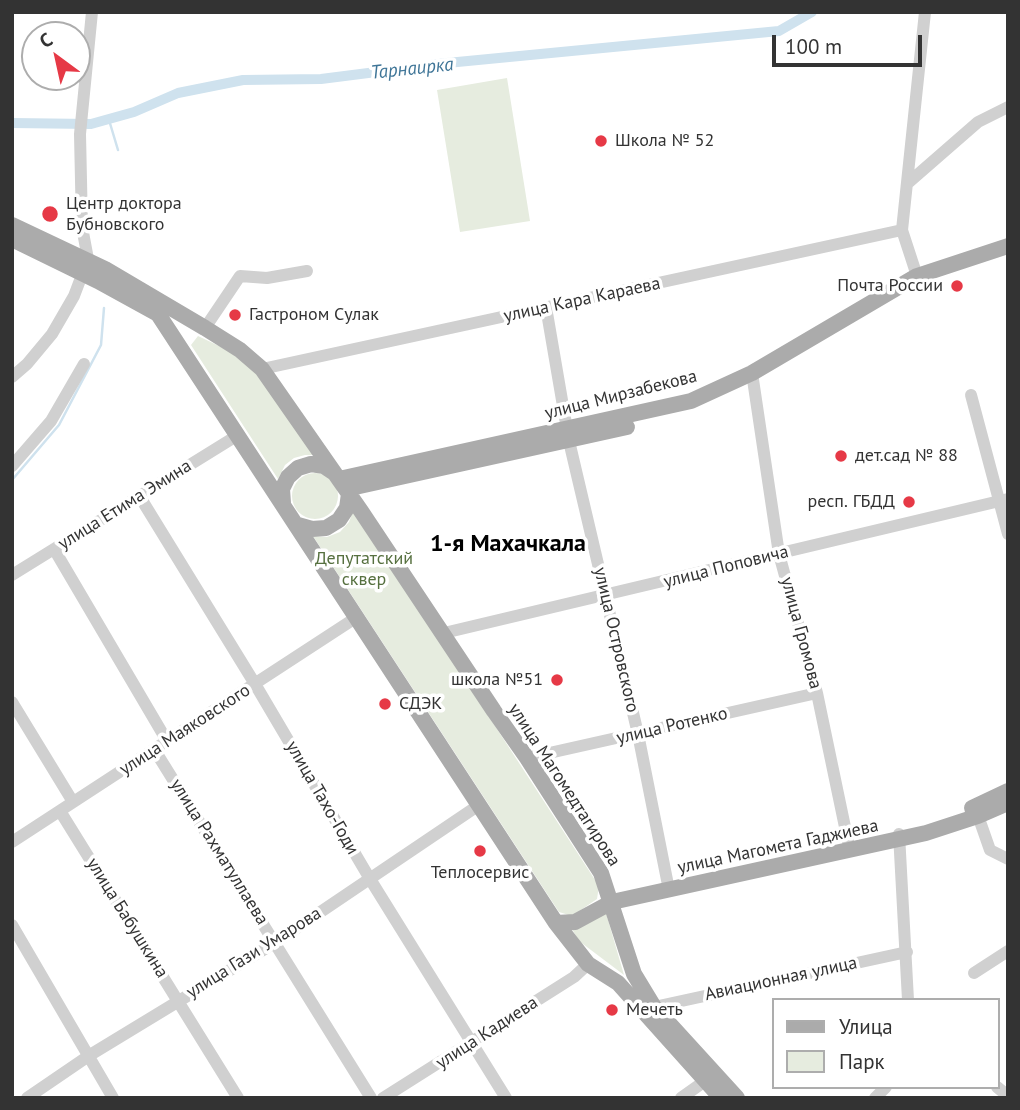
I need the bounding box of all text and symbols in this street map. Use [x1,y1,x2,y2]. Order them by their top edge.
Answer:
north arrow [21,21,91,91]
scale bar [775,21,926,65]
text: С [35,27,57,53]
text: 100 m [785,33,842,60]
water label: Тарнаирка [370,53,454,85]
place label: Школа № 52 [615,130,714,152]
marker: Школа № 52 [593,133,609,149]
place label: Центр доктора Бубновского [66,193,182,235]
marker: Центр доктора Бубновского [40,204,60,224]
street label: улица Кара Караева [502,273,662,327]
place label: Почта России [837,275,943,297]
marker: Почта России [949,278,965,294]
place label: Гастроном Сулак [249,304,379,326]
marker: Гастроном Сулак [227,307,243,323]
street label: улица Мирзабекова [543,366,699,424]
place label: дет.сад № 88 [855,445,958,467]
marker: дет.сад № 88 [833,448,849,464]
street label: улица Етима Эмина [54,455,196,555]
place label: респ. ГБДД [808,491,895,513]
marker: респ. ГБДД [901,494,917,510]
district label: 1-я Махачкала [430,530,586,558]
street label: улица Поповича [661,541,791,593]
park label: Депутатский сквер [315,548,413,590]
street label: улица Островского [589,565,643,715]
street label: улица Громова [776,575,826,691]
place label: школа №51 [451,669,543,691]
marker: школа №51 [549,672,565,688]
street label: улица Маяковского [116,680,254,780]
place label: СДЭК [399,693,442,715]
marker: СДЭК [377,696,393,712]
street label: улица Магомедтагирова [503,700,625,870]
street label: улица Ротенко [614,703,730,749]
street label: улица Тахо-Годи [281,737,363,859]
street label: улица Рахматуллаева [165,775,273,929]
street label: улица Магомета Гаджиева [676,815,880,879]
marker: Теплосервис [472,843,488,859]
street label: улица Бабушкина [81,854,173,982]
place label: Теплосервис [431,862,529,884]
street label: улица Гази Умарова [183,903,325,1003]
street label: Авиационная улица [703,952,859,1006]
street label: улица Кадиева [432,992,542,1074]
legend [772,998,999,1089]
place label: Мечеть [626,999,683,1021]
marker: Мечеть [604,1002,620,1018]
text: Улица [839,1013,893,1040]
text: Парк [839,1048,885,1075]

